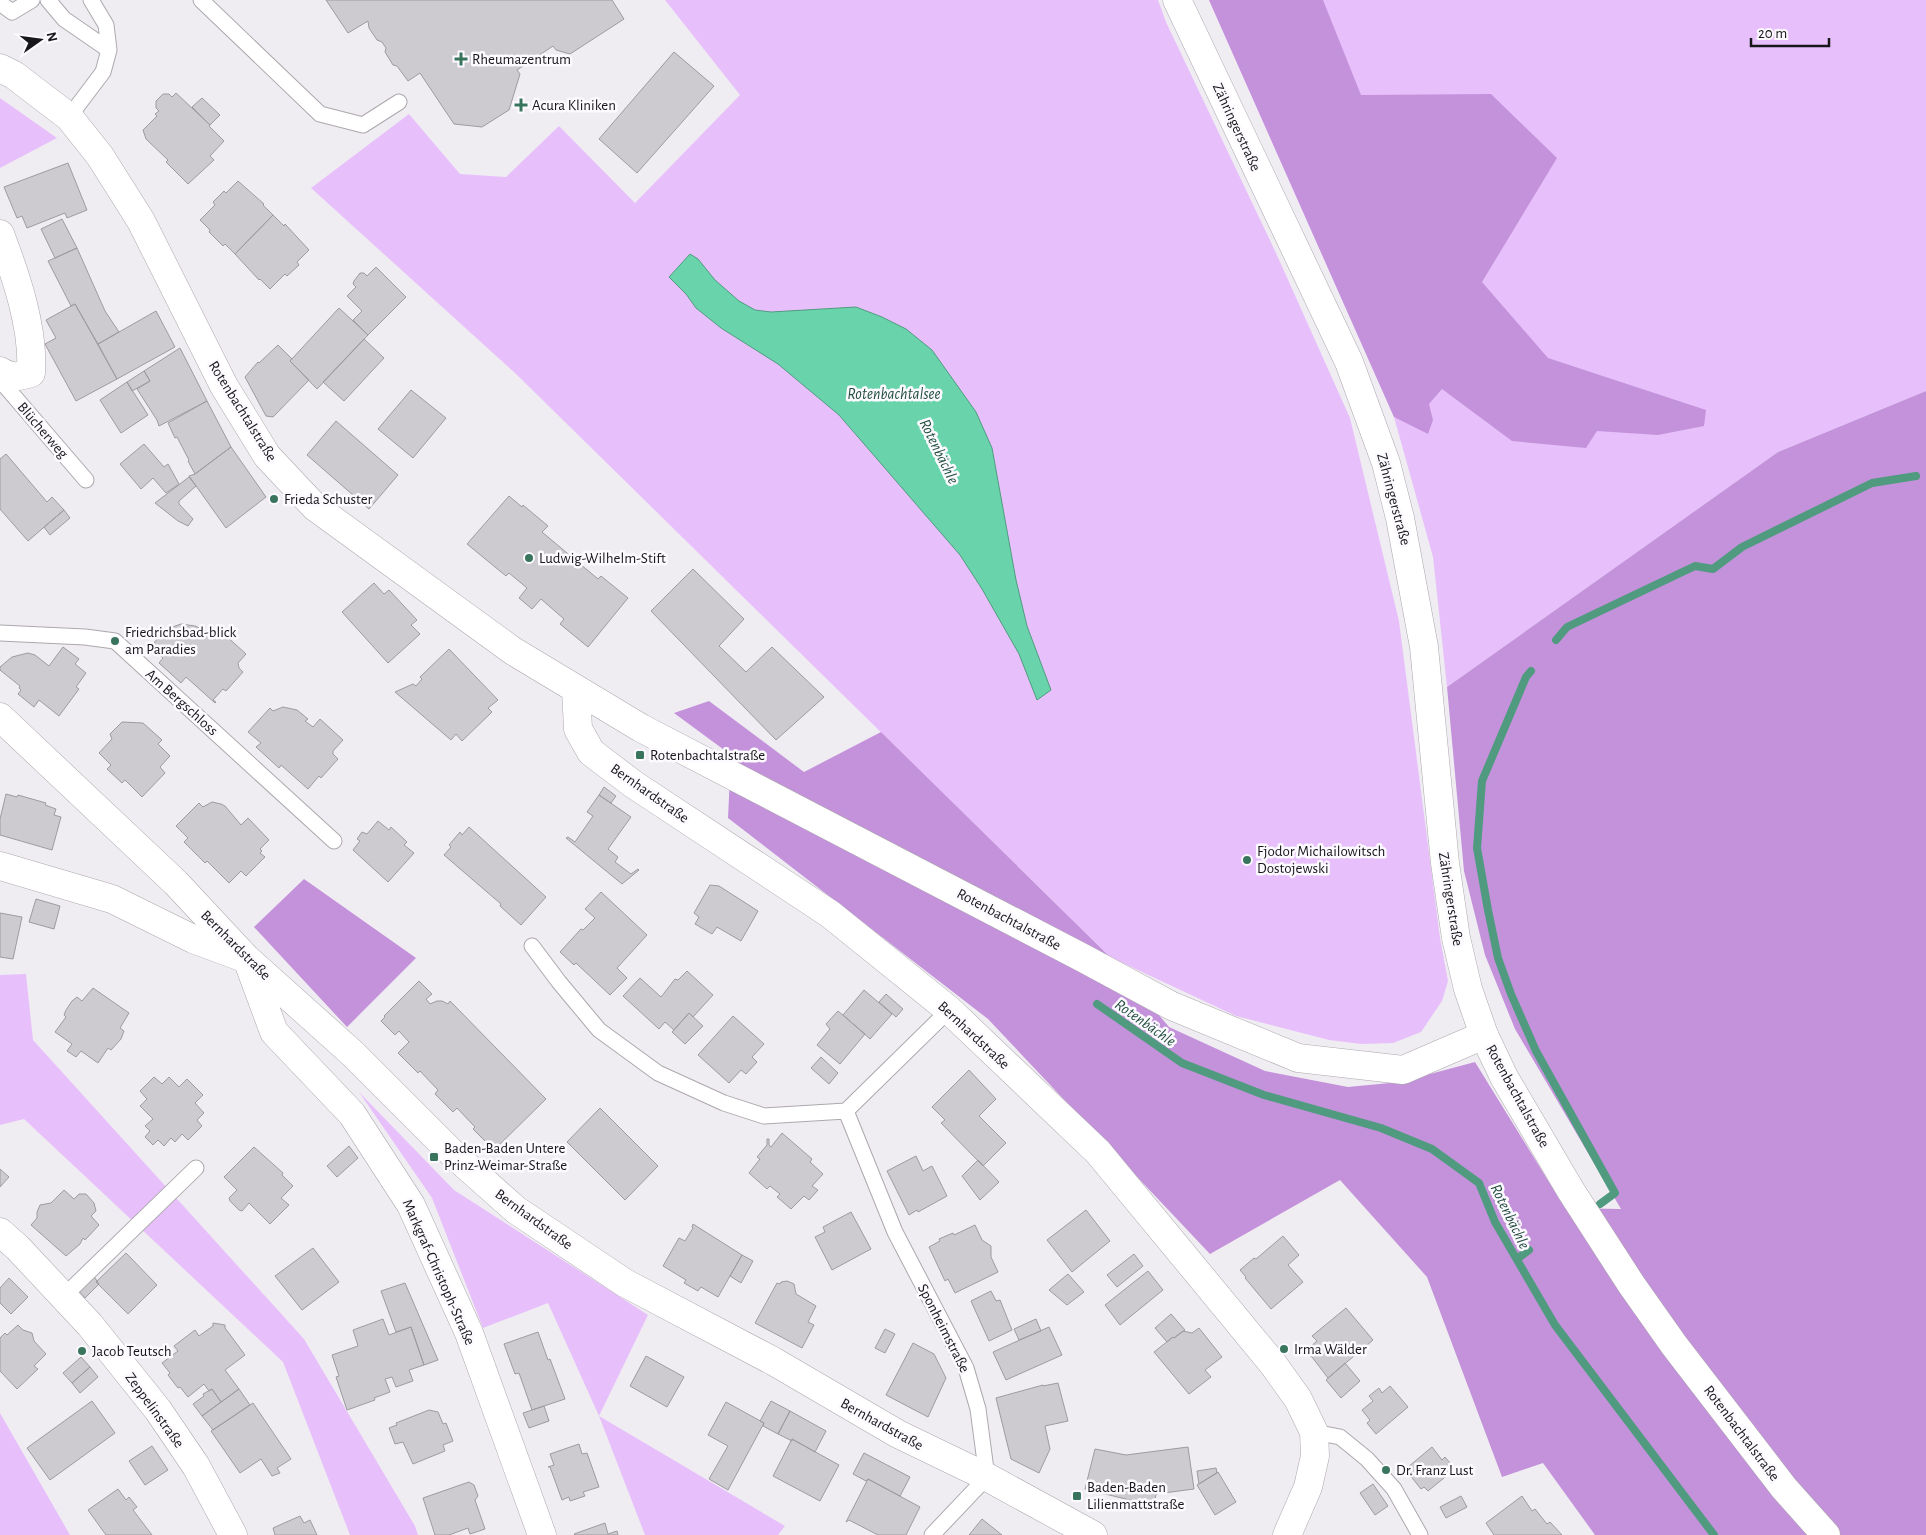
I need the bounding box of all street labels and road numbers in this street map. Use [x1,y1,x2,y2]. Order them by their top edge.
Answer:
street label: Zähringerstraße [1210,81,1263,173]
street label: Rotenbachtalstraße [206,358,280,464]
street label: Blücherweg [14,399,71,462]
street label: Zähringerstraße [1374,451,1413,547]
street label: Am Bergschloss [143,666,221,738]
street label: Bernhardstraße [608,761,692,826]
street label: Zähringerstraße [1436,851,1465,947]
street label: Rotenbachtalstraße [954,886,1063,953]
street label: Bernhardstraße [198,908,273,983]
street label: Bernhardstraße [935,999,1012,1072]
street label: Rotenbachtalstraße [1483,1042,1552,1150]
street label: Bernhardstraße [492,1186,575,1252]
street label: Markgraf-Christoph-Straße [400,1197,478,1347]
street label: Sponheimstraße [915,1282,972,1375]
street label: Zeppelinstraße [122,1370,187,1451]
street label: Rotenbachtalstraße [1701,1383,1782,1484]
street label: Bernhardstraße [838,1396,926,1453]

